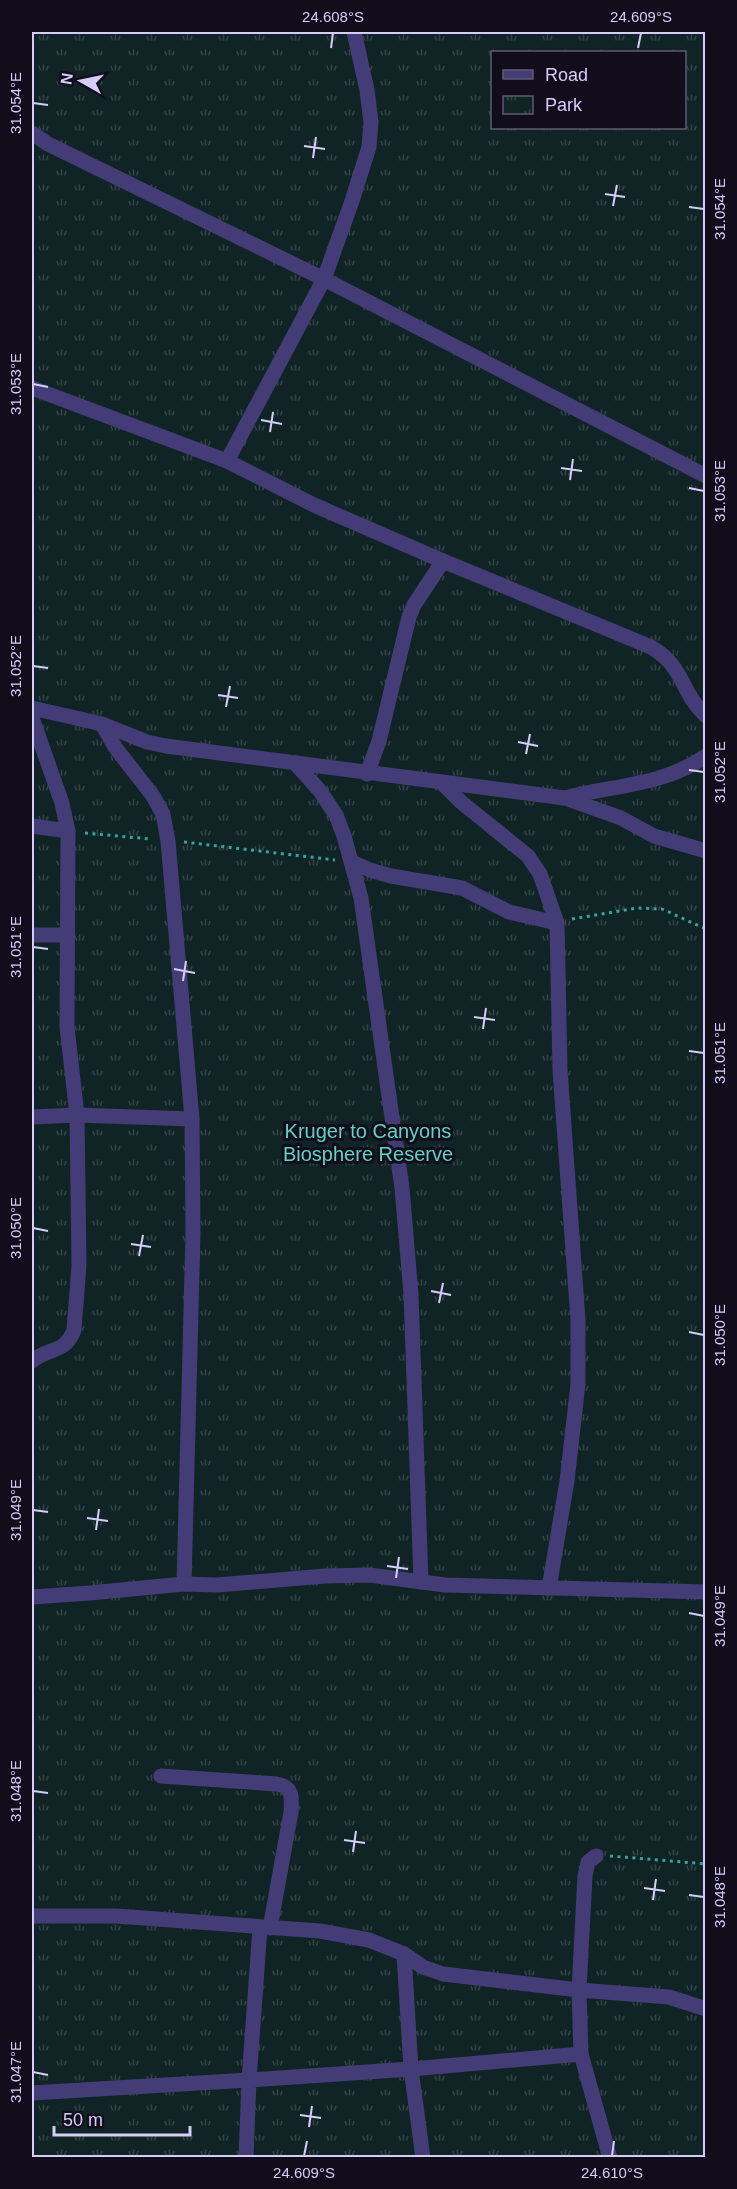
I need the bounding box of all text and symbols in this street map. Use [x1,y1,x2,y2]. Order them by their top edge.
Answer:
text: 24.608°S [302,8,364,25]
text: 24.609°S [610,8,672,25]
north arrow [51,51,111,111]
legend [491,51,686,129]
text: Road [545,65,588,85]
text: 31.054°E [7,72,24,134]
text: N [57,72,76,86]
text: Park [545,95,583,115]
text: 31.054°E [711,178,728,240]
text: 31.053°E [7,353,24,415]
text: 31.053°E [711,460,728,522]
text: 31.052°E [7,635,24,697]
text: 31.052°E [711,741,728,803]
text: 31.051°E [7,916,24,978]
text: 31.051°E [711,1022,728,1084]
park label: Kruger to Canyons Biosphere Reserve [283,1120,453,1165]
text: 31.050°E [7,1197,24,1259]
text: 31.050°E [711,1304,728,1366]
text: 31.049°E [7,1479,24,1541]
text: 31.049°E [711,1585,728,1647]
text: 31.048°E [7,1760,24,1822]
text: 31.048°E [711,1866,728,1928]
text: 31.047°E [7,2041,24,2103]
scale bar [54,2099,190,2137]
text: 50 m [63,2110,103,2130]
text: 24.609°S [273,2164,335,2181]
text: 24.610°S [581,2164,643,2181]

